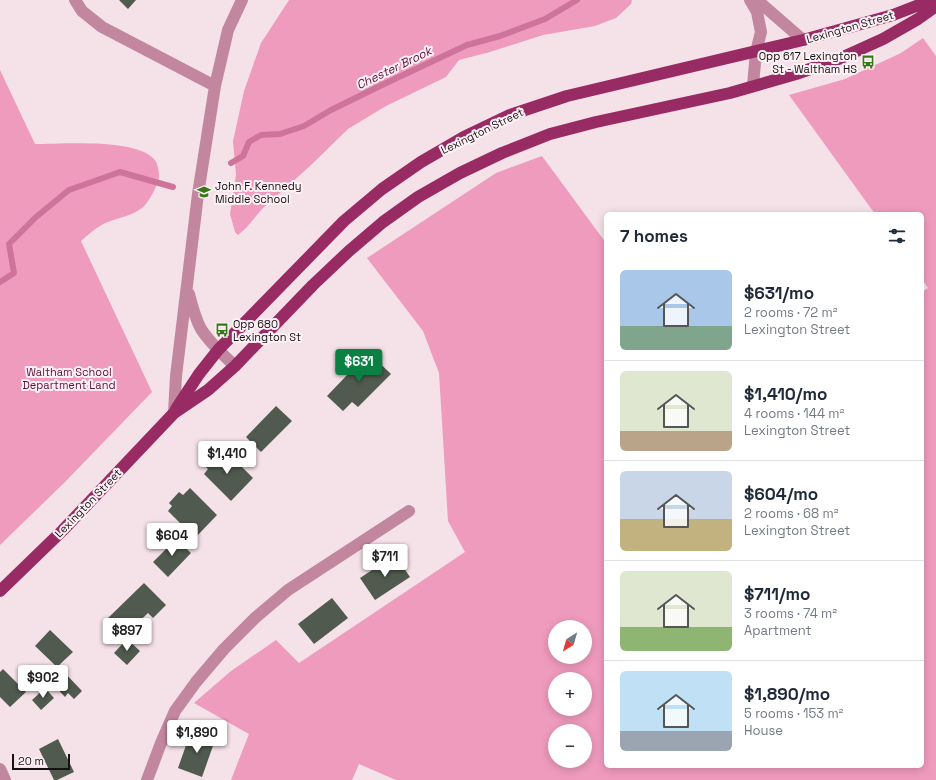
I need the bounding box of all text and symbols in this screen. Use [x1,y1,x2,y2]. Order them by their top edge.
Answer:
street label: Lexington Street [805,8,895,46]
water label: Chester Brook [354,42,436,93]
place label: Opp 617 Lexington St - Waltham HS [759,49,857,76]
bus stop icon: Opp 617 Lexington St - Waltham HS [860,54,876,70]
street label: Lexington Street [438,105,526,157]
place label: John F. Kennedy Middle School [215,179,302,206]
school or university icon: John F. Kennedy Middle School [196,184,212,200]
text: 7 homes [620,225,688,247]
icon: filters [886,225,908,247]
text: $631/mo [744,282,814,304]
icon: home [652,286,700,334]
text: 2 rooms · 72 m² [744,304,837,321]
place label: Opp 680 Lexington St [233,317,301,344]
text: Lexington Street [744,321,850,338]
bus stop icon: Opp 680 Lexington St [214,322,230,338]
pin: $631 [335,349,383,383]
text: $631 [344,353,374,370]
park label: Waltham School Department Land [22,365,116,392]
text: $1,410/mo [744,383,827,405]
icon: home [652,387,700,435]
text: 4 rooms · 144 m² [744,405,844,422]
text: Lexington Street [744,422,850,439]
pin: $1,410 [194,441,260,475]
text: $1,410 [207,445,247,462]
street label: Lexington Street [52,466,124,540]
text: $604/mo [744,483,818,505]
icon: home [652,487,700,535]
text: 2 rooms · 68 m² [744,505,838,522]
text: Lexington Street [744,522,850,539]
pin: $604 [148,523,196,557]
text: $604 [156,527,188,544]
pin: $711 [361,544,409,578]
text: $711 [372,548,398,565]
text: $711/mo [744,583,810,605]
icon: home [652,587,700,635]
text: 3 rooms · 74 m² [744,605,837,622]
pin: $897 [103,618,151,652]
north arrow [548,620,592,664]
map controls [548,620,592,768]
text: $897 [112,622,142,639]
text: Apartment [744,622,812,639]
pin: $902 [19,665,67,699]
text: $902 [27,669,59,686]
button: + [548,672,592,716]
text: $1,890/mo [744,683,830,705]
icon: home [652,687,700,735]
text: 5 rooms · 153 m² [744,705,843,722]
pin: $1,890 [164,720,230,754]
text: House [744,722,783,739]
text: $1,890 [176,724,218,741]
button: − [548,724,592,768]
scale bar [12,752,70,771]
text: 20 m [18,754,44,768]

